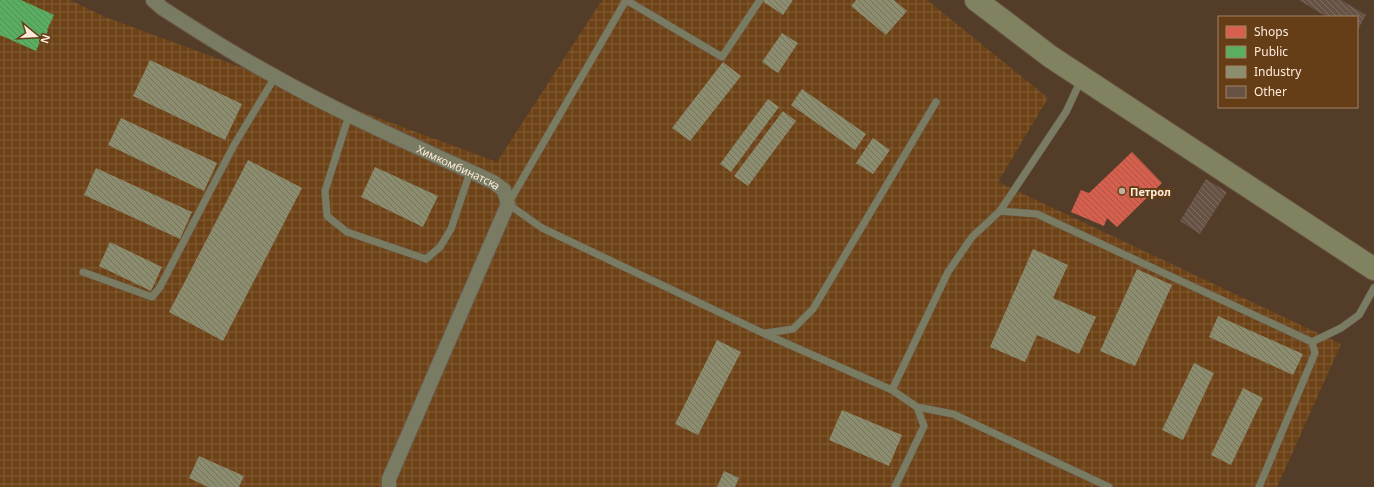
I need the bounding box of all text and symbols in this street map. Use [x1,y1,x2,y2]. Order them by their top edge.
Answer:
north arrow [16,16,56,56]
legend [1218,16,1358,108]
text: Shops [1254,23,1289,40]
text: N [37,33,55,46]
text: Public [1254,43,1288,60]
text: Industry [1254,63,1302,80]
text: Other [1254,83,1287,100]
street label: Химкомбинатска [415,141,504,193]
place label: Петрол [1130,184,1171,199]
marker: Петрол [1117,186,1127,196]

